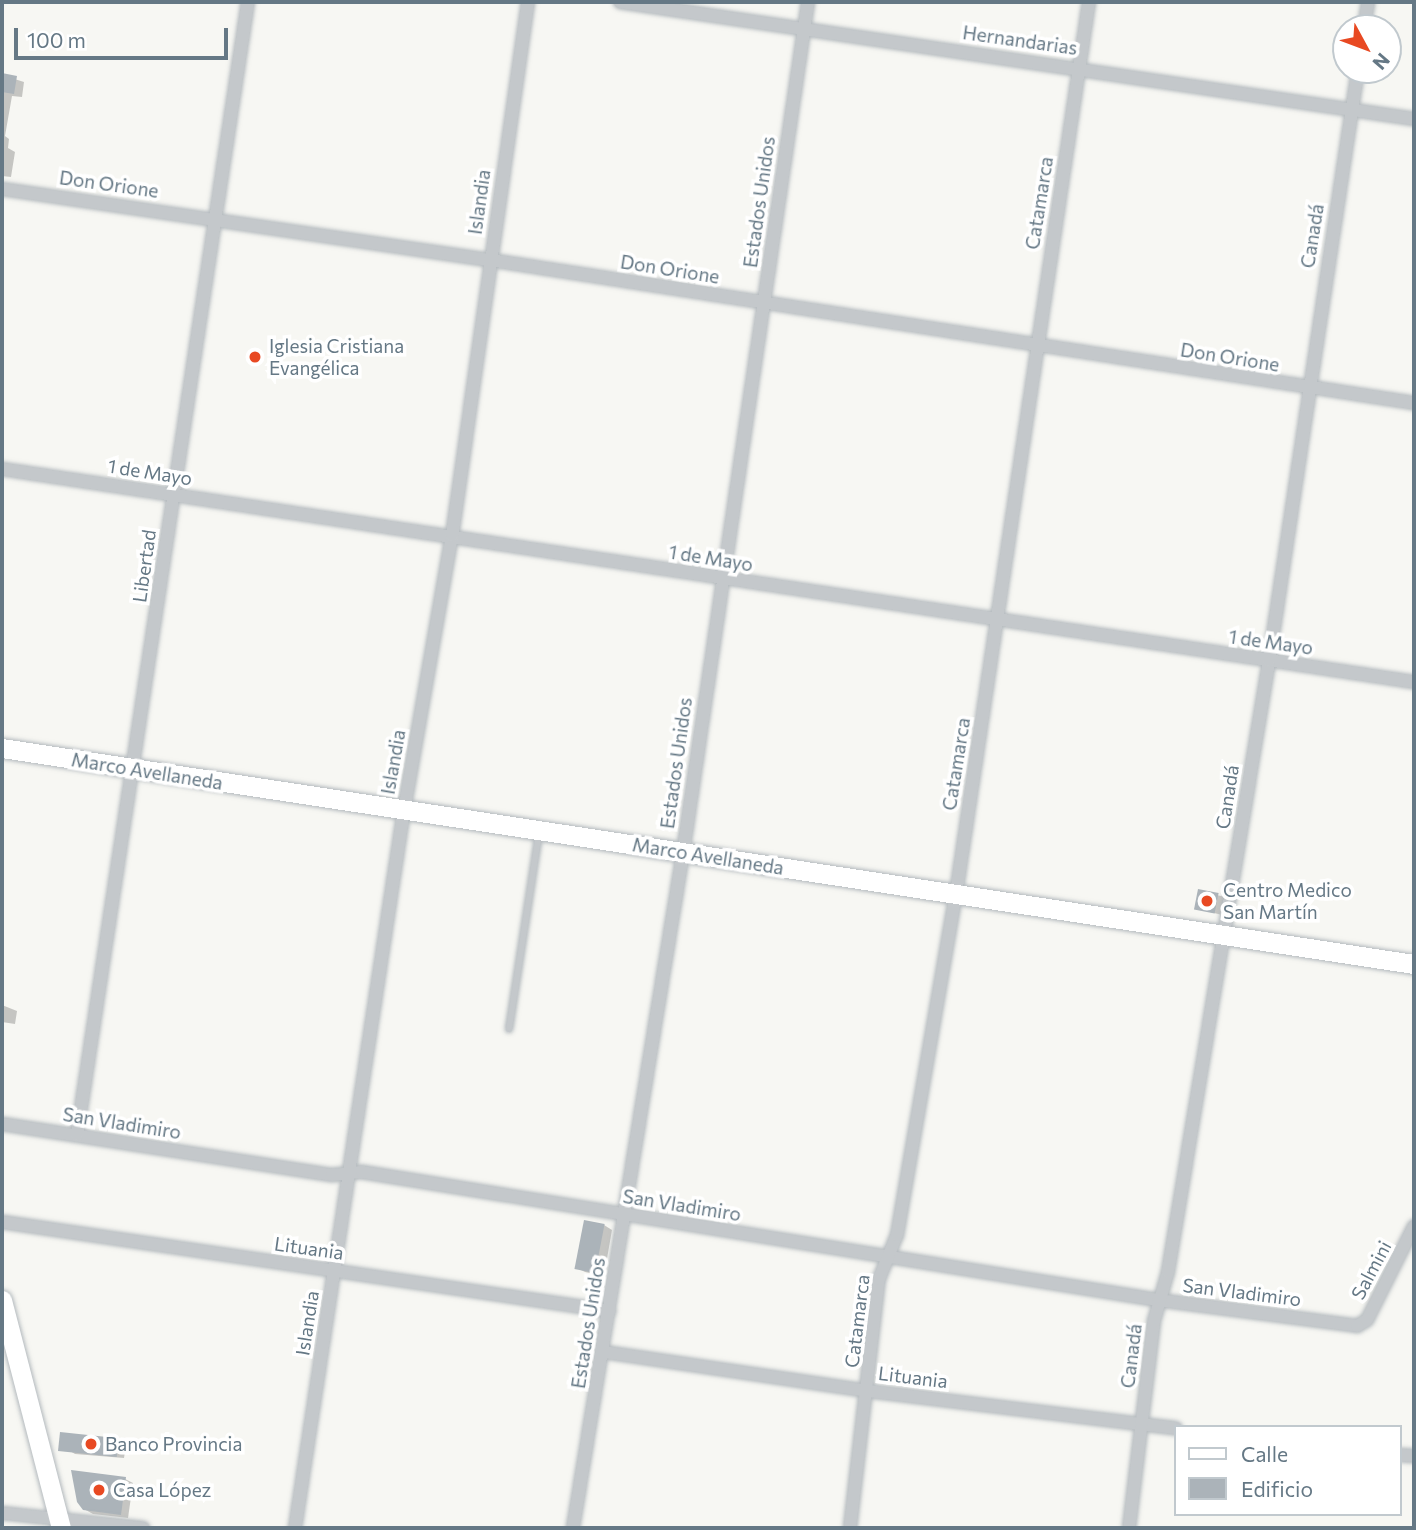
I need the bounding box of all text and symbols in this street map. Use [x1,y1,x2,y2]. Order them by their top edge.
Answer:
scale bar [18,14,231,58]
north arrow [1332,14,1402,84]
street label: Hernandarias [961,21,1079,59]
text: 100 m [27,27,86,52]
text: N [1368,49,1395,75]
street label: Estados Unidos [738,135,780,269]
street label: Catamarca [1020,155,1058,251]
street label: Don Orione [58,166,160,202]
street label: Islandia [463,168,495,236]
street label: Canadá [1296,202,1328,270]
street label: Don Orione [619,250,721,288]
place label: Iglesia Cristiana Evangélica [269,335,404,379]
street label: Don Orione [1179,338,1281,376]
marker: Iglesia Cristiana Evangélica [247,349,263,365]
street label: 1 de Mayo [106,454,194,490]
street label: Libertad [128,528,160,604]
street label: 1 de Mayo [667,540,755,576]
street label: 1 de Mayo [1227,625,1315,659]
street label: Estados Unidos [655,696,697,830]
street label: Catamarca [937,716,975,812]
street label: Islandia [376,728,410,796]
street label: Marco Avellaneda [70,748,224,794]
street label: Canadá [1211,763,1243,831]
street label: Marco Avellaneda [631,833,785,879]
place label: Centro Medico San Martín [1223,879,1352,923]
marker: Centro Medico San Martín [1197,891,1217,911]
street label: San Vladimiro [61,1102,183,1144]
street label: San Vladimiro [621,1184,743,1226]
street label: Lituania [273,1232,345,1264]
street label: Salmini [1346,1237,1396,1303]
street label: Estados Unidos [566,1256,610,1390]
street label: Catamarca [840,1273,874,1369]
street label: San Vladimiro [1181,1273,1303,1311]
street label: Islandia [291,1289,323,1357]
street label: Canadá [1116,1323,1146,1389]
street label: Lituania [877,1361,949,1393]
legend [1174,1425,1402,1516]
place label: Banco Provincia [105,1433,242,1455]
marker: Banco Provincia [83,1436,99,1452]
text: Calle [1241,1441,1288,1466]
text: Edificio [1241,1476,1313,1501]
place label: Casa López [113,1479,211,1501]
marker: Casa López [91,1482,107,1498]

